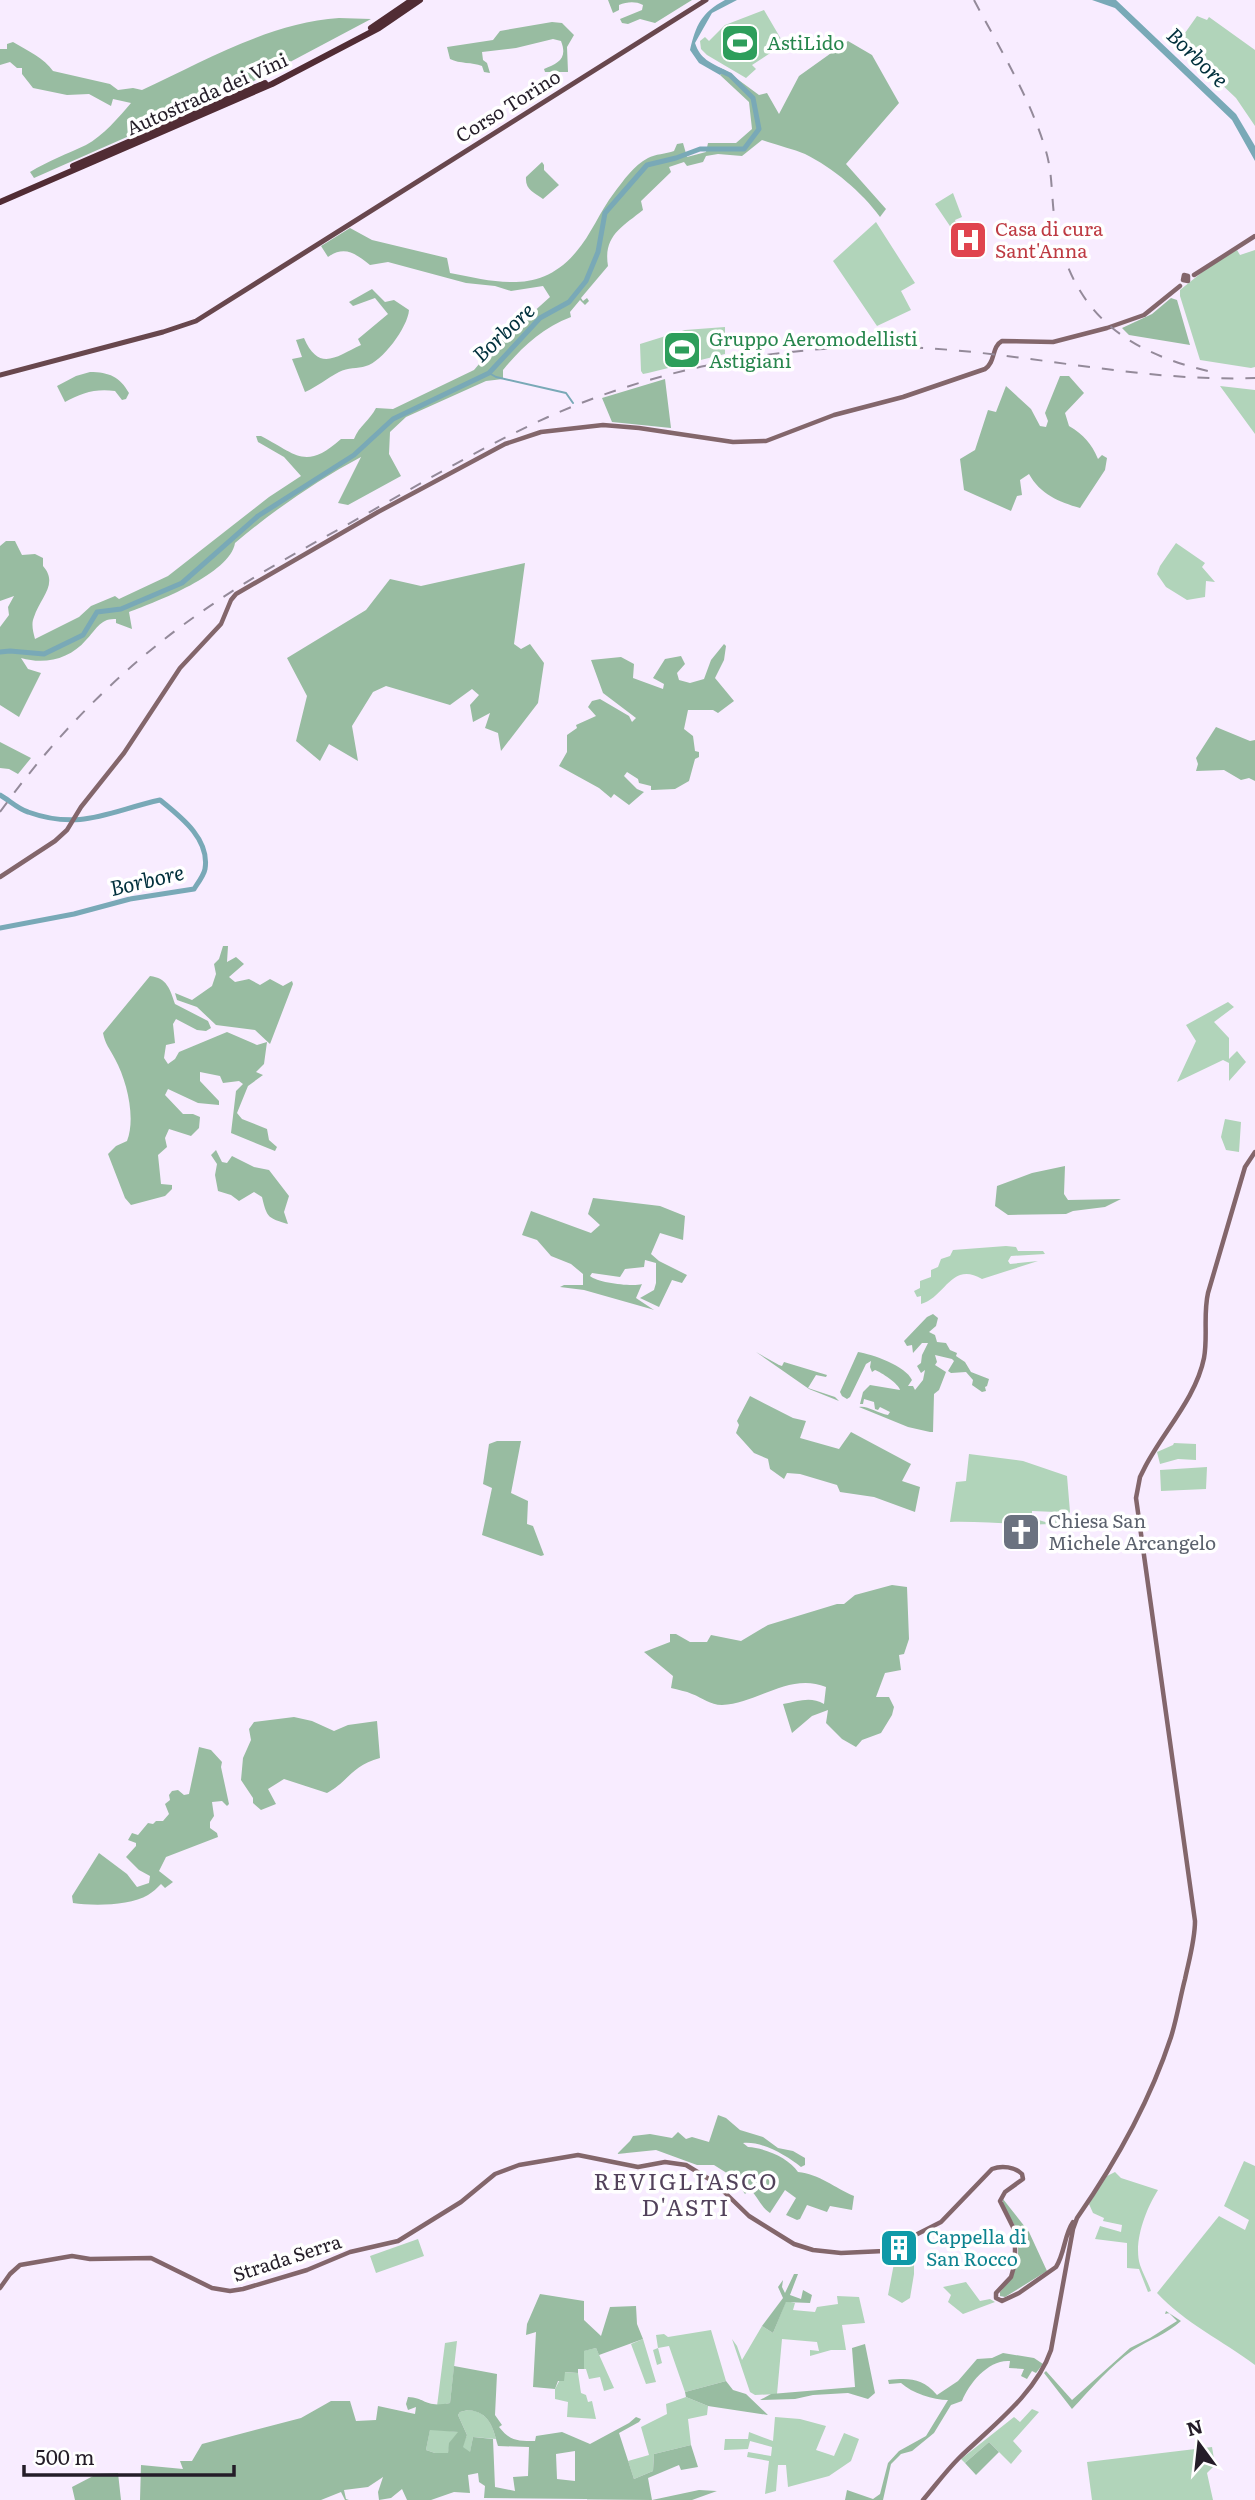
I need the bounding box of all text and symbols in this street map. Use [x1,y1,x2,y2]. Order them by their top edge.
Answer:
water label: Borbore [1161,19,1237,94]
sports icon: AstiLido [719,22,761,64]
place label: AstiLido [767,28,844,56]
street label: Autostrada dei Vini [121,45,292,141]
street label: Corso Torino [449,62,565,149]
place label: Casa di cura Sant'Anna [995,214,1104,264]
hospital icon: Casa di cura Sant'Anna [947,219,989,261]
water label: Borbore [464,294,540,368]
place label: Gruppo Aeromodellisti Astigiani [709,324,918,374]
sports icon: Gruppo Aeromodellisti Astigiani [661,329,703,371]
water label: Borbore [106,855,187,902]
place label: Chiesa San Michele Arcangelo [1048,1506,1216,1556]
church icon: Chiesa San Michele Arcangelo [1000,1511,1042,1553]
district label: REVIGLIASCO D'ASTI [594,2163,778,2223]
place label: Cappella di San Rocco [926,2222,1027,2272]
street label: Strada Serra [229,2226,345,2288]
building icon: Cappella di San Rocco [878,2227,920,2269]
north arrow [1164,2409,1234,2479]
text: N [1183,2411,1206,2442]
scale bar [24,2434,234,2478]
text: 500 m [35,2440,95,2471]

